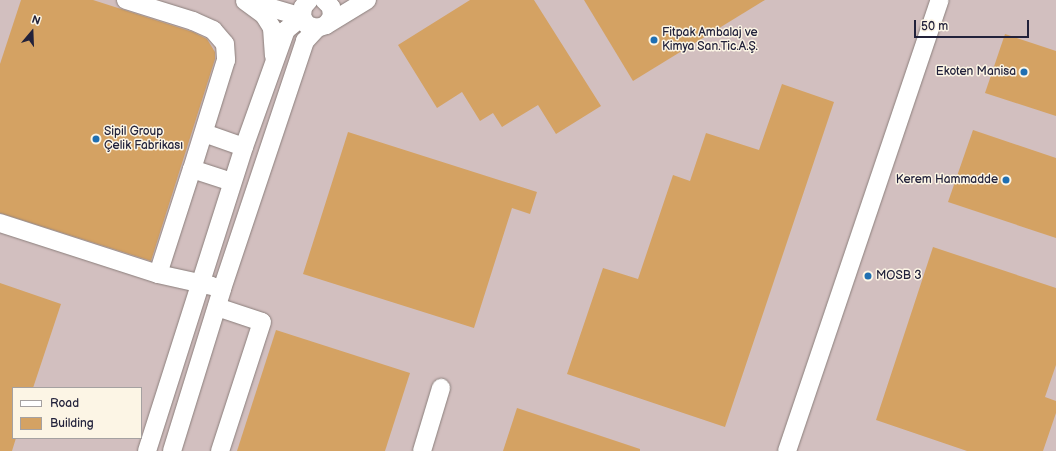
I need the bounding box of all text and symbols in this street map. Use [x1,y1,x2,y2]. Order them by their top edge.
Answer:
north arrow [12,12,52,52]
scale bar [916,12,1031,38]
text: N [30,13,42,28]
text: 50 m [921,19,948,34]
place label: Fitpak Ambalaj ve Kimya San.Tic.A.Ş. [662,26,758,54]
marker: Fitpak Ambalaj ve Kimya San.Tic.A.Ş. [649,35,659,45]
place label: Ekoten Manisa [936,65,1016,79]
marker: Ekoten Manisa [1019,67,1029,77]
place label: Sipil Group Çelik Fabrikası [104,125,183,153]
marker: Sipil Group Çelik Fabrikası [91,134,101,144]
place label: Kerem Hammadde [896,173,998,187]
marker: Kerem Hammadde [1001,175,1011,185]
place label: MOSB 3 [876,269,922,283]
marker: MOSB 3 [863,271,873,281]
legend [12,387,142,439]
text: Road [50,396,79,411]
text: Building [50,416,94,431]

